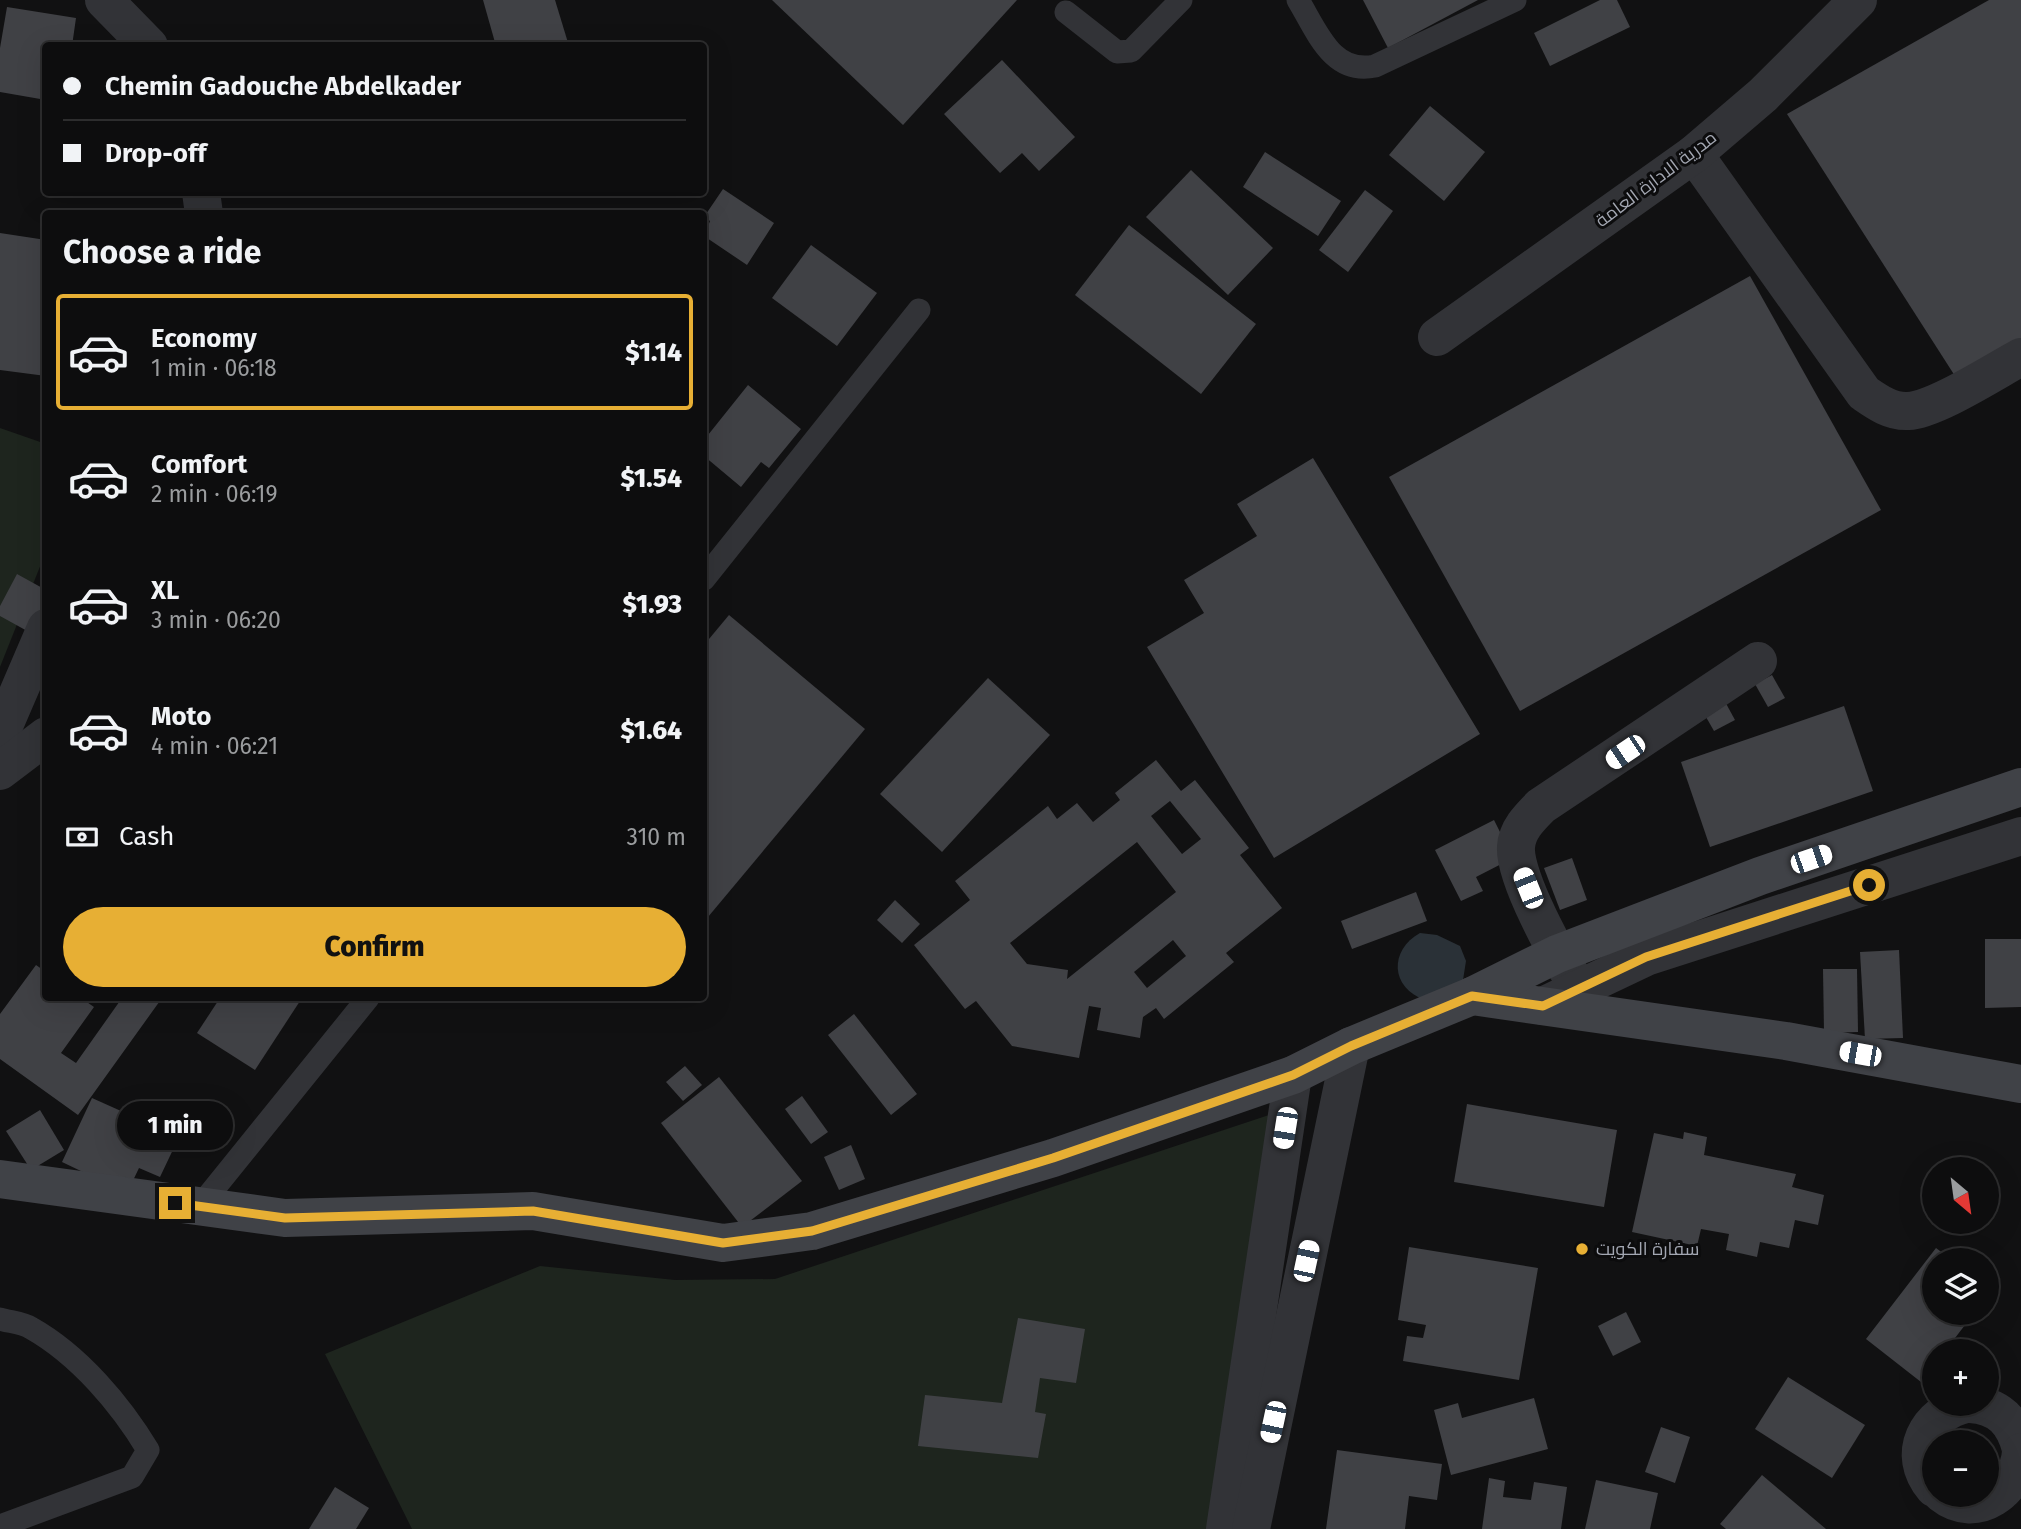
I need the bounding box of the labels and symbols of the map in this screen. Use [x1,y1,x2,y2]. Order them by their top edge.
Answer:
street label: مدرية الادارة العامة [1591,126,1721,232]
car [1602,732,1649,772]
car [1788,842,1835,876]
car [1511,865,1546,911]
route start [1853,869,1885,901]
car [1838,1040,1883,1068]
callout: 1 min [117,1102,233,1150]
car [1272,1106,1299,1150]
north arrow [1922,1157,1998,1234]
route end [159,1187,191,1219]
car [1292,1238,1321,1284]
place label: سفارة الكويت [1596,1238,1699,1260]
marker: سفارة الكويت [1574,1241,1590,1257]
car [1259,1399,1288,1445]

